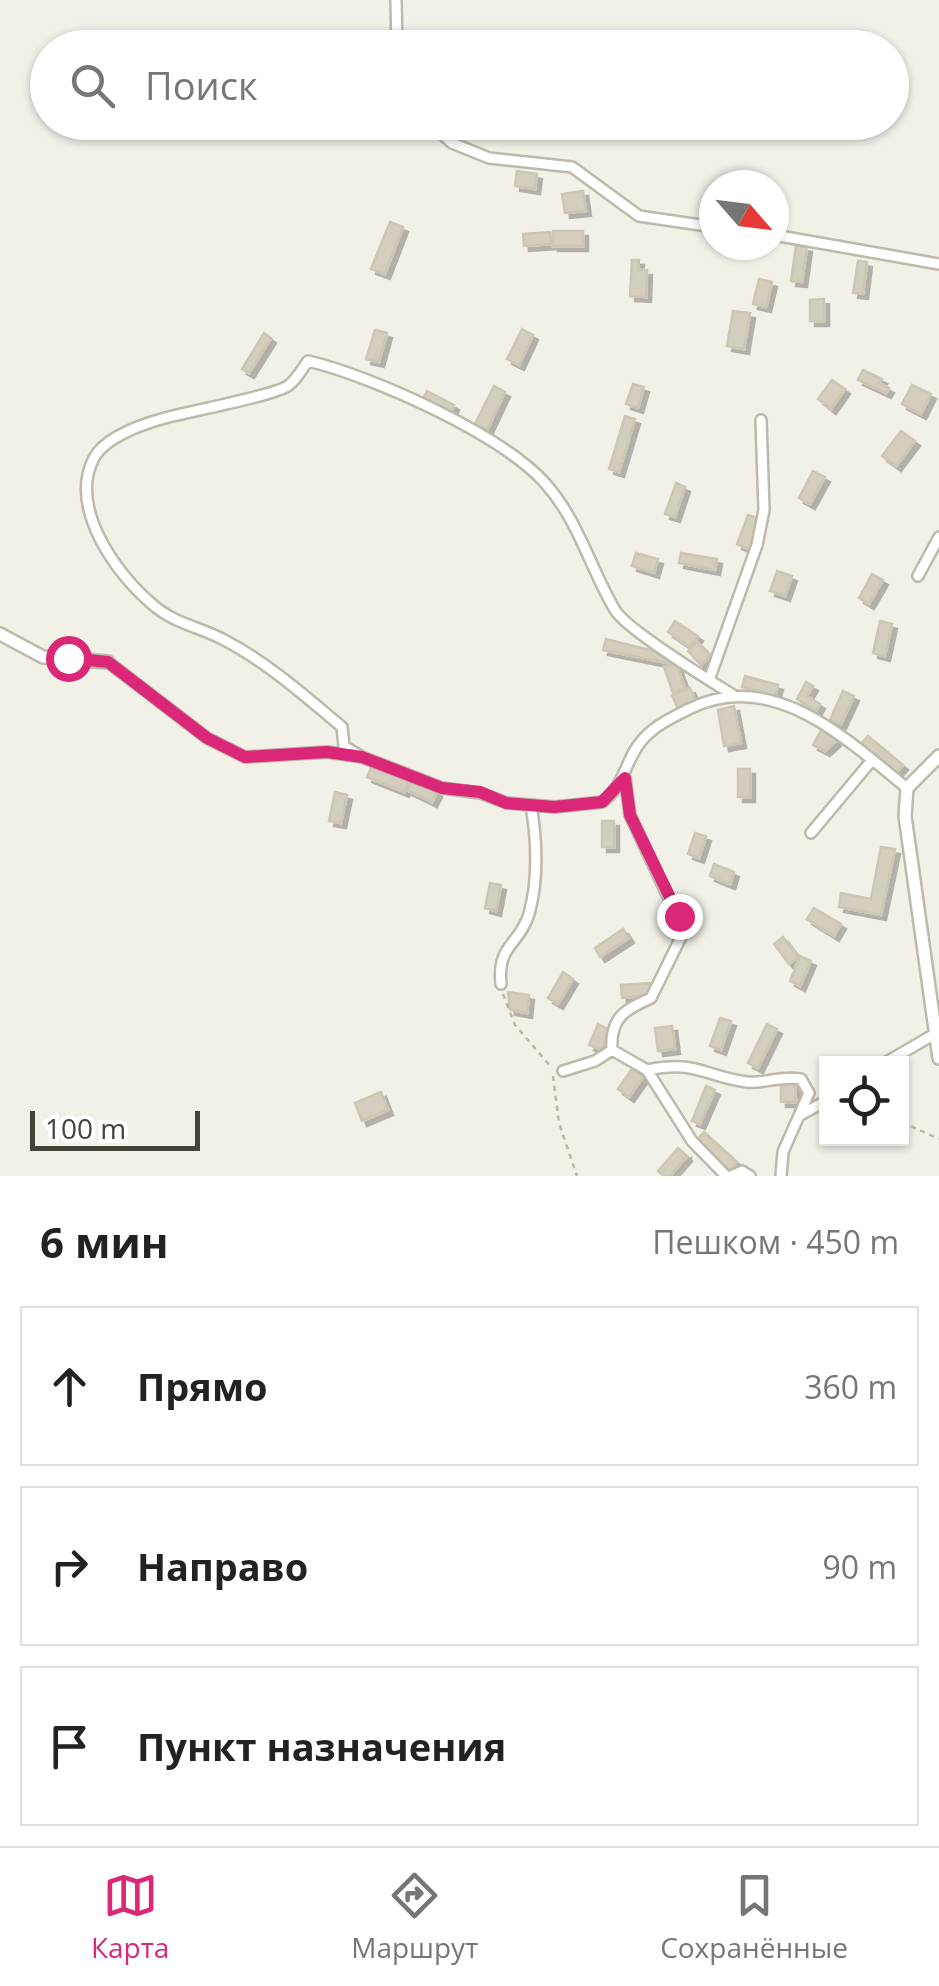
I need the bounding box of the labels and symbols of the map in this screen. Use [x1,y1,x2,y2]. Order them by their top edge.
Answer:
north arrow [699,170,789,260]
route start [46,636,92,682]
route end [657,894,703,940]
scale bar [30,1106,200,1150]

